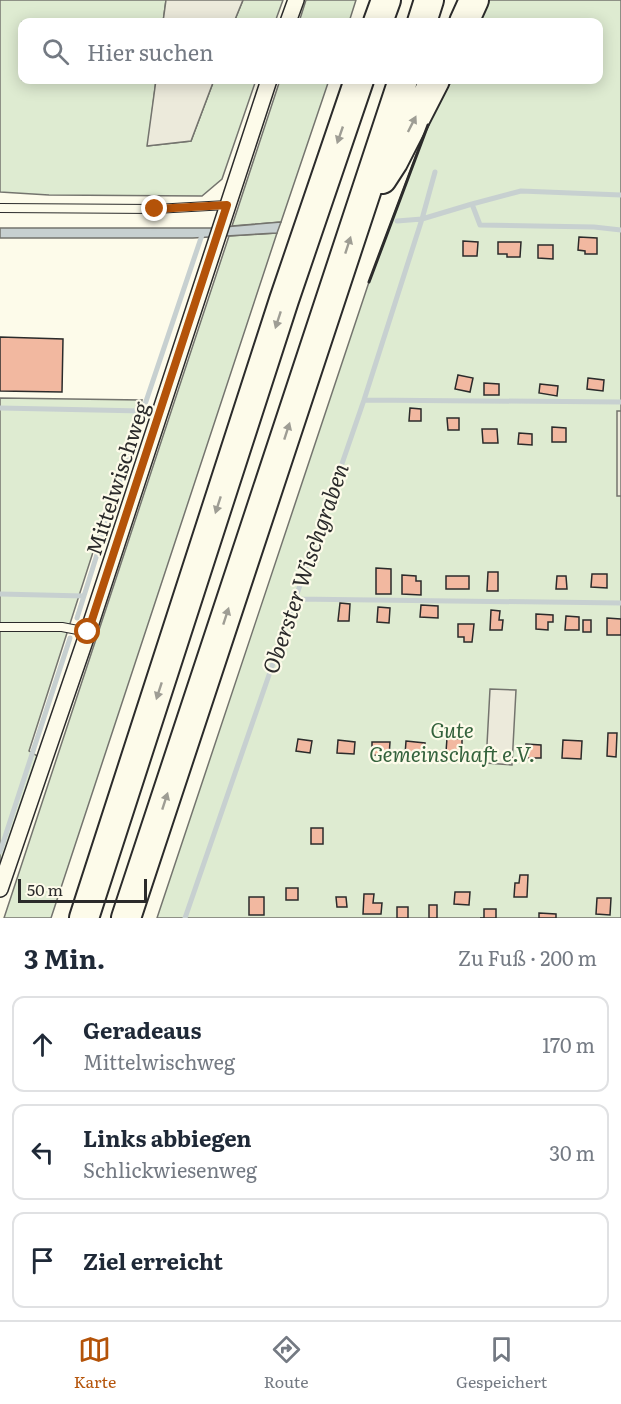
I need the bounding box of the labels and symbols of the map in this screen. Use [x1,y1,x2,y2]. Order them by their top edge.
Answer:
one-way arrow [408,116,417,133]
one-way arrow [335,126,345,144]
route end [141,195,167,221]
one-way arrow [343,236,353,254]
one-way arrow [273,311,282,329]
street label: Mittelwischweg [77,397,156,559]
one-way arrow [282,422,292,440]
water label: Oberster Wischgraben [252,458,356,678]
one-way arrow [213,496,223,514]
one-way arrow [221,607,231,625]
route start [74,618,100,644]
one-way arrow [153,682,163,700]
park label: Gute Gemeinschaft e.V. [369,713,535,768]
one-way arrow [160,792,170,810]
scale bar [18,876,147,904]

